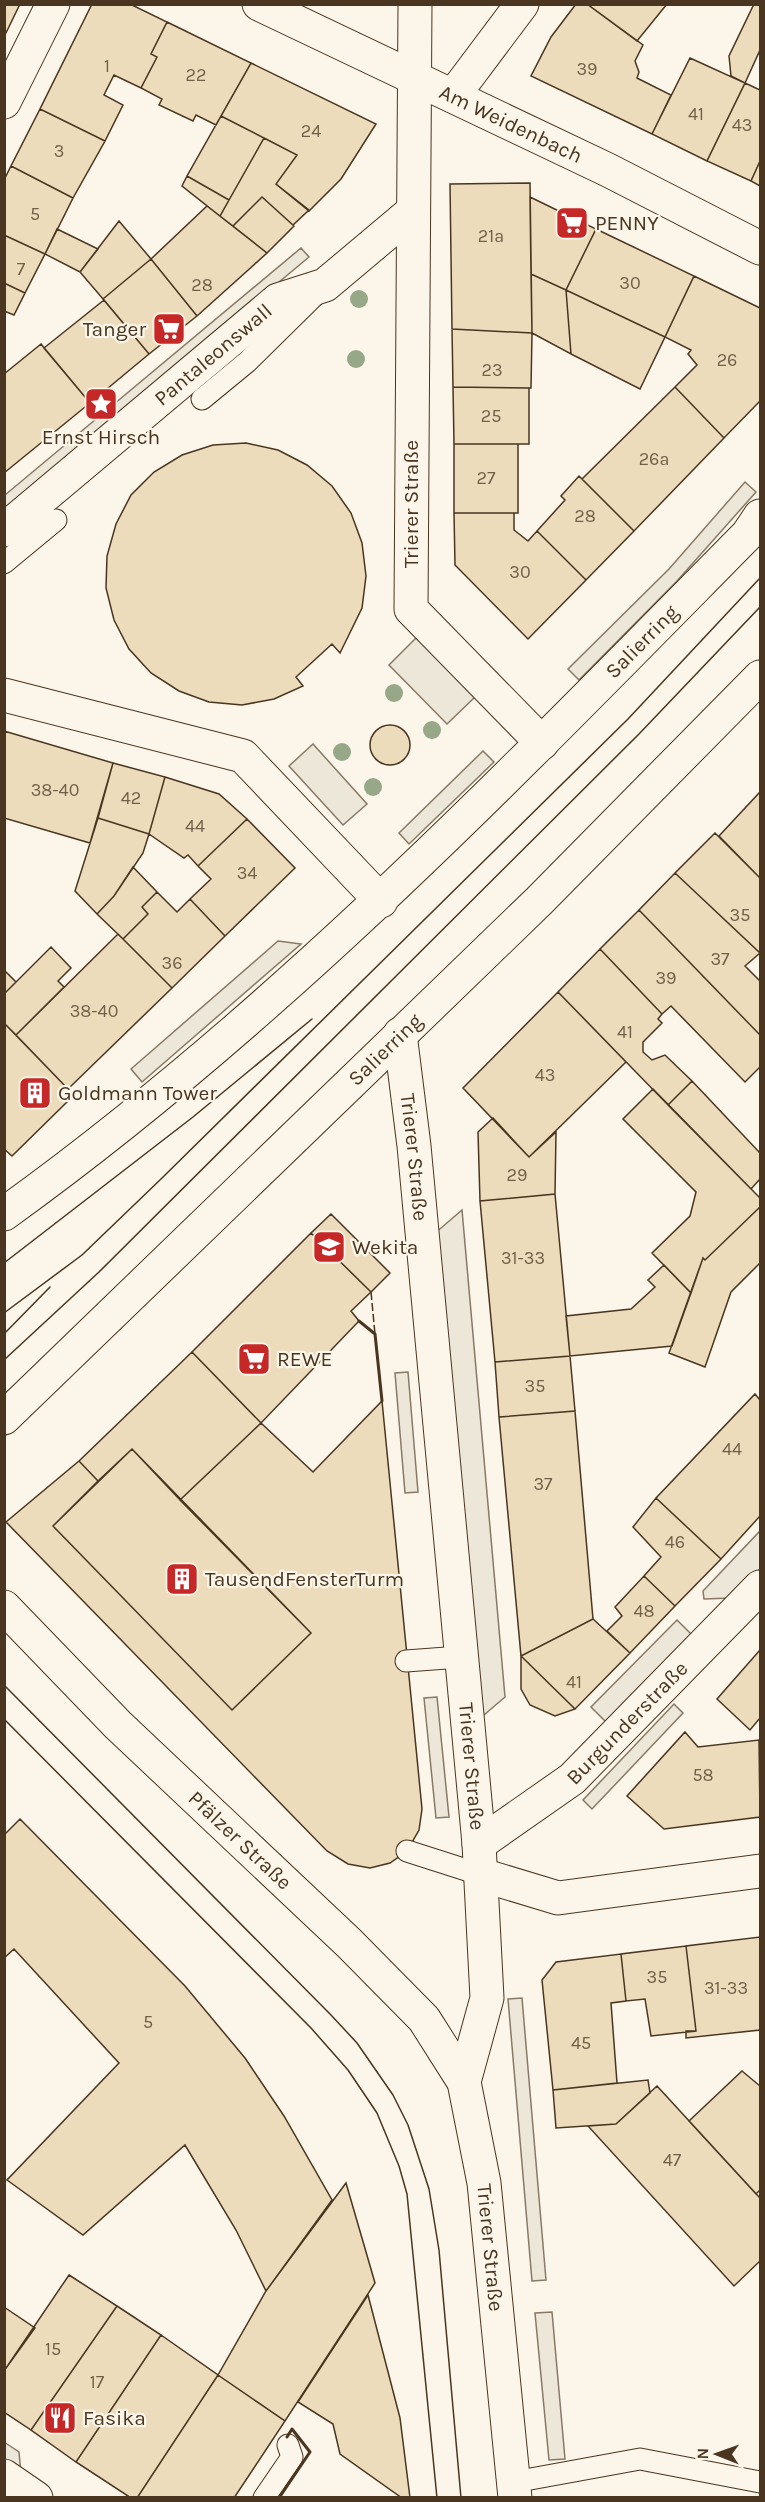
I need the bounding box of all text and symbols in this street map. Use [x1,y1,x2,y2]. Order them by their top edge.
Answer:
house number: 1 [104,55,110,77]
house number: 39 [576,58,598,80]
house number: 22 [186,64,206,86]
street label: Am Weidenbach [436,80,586,168]
house number: 41 [688,103,704,125]
house number: 43 [732,114,752,136]
house number: 24 [301,120,321,142]
house number: 3 [54,140,64,162]
house number: 5 [30,203,40,225]
supermarket icon: PENNY [554,205,590,241]
place label: PENNY [595,211,659,235]
house number: 21a [478,225,504,247]
house number: 7 [17,258,26,280]
house number: 30 [619,272,641,294]
house number: 28 [191,274,213,296]
street label: Pantaleonswall [150,298,277,411]
supermarket icon: Tanger [151,311,187,347]
place label: Tanger [83,317,146,341]
house number: 26 [717,349,737,371]
house number: 23 [481,359,503,381]
place icon: Ernst Hirsch [83,386,119,422]
house number: 25 [481,405,501,427]
place label: Ernst Hirsch [42,425,160,449]
street label: Trierer Straße [399,440,423,568]
house number: 26a [639,448,669,470]
house number: 27 [477,467,496,489]
house number: 28 [574,505,596,527]
house number: 30 [509,561,531,583]
street label: Salierring [601,600,683,683]
house number: 38-40 [31,779,79,801]
house number: 42 [121,787,141,809]
house number: 44 [185,815,205,837]
house number: 34 [237,862,257,884]
house number: 35 [730,904,750,926]
house number: 37 [710,948,730,970]
house number: 36 [162,952,182,974]
house number: 39 [655,967,677,989]
house number: 38-40 [70,1000,118,1022]
street label: Salierring [343,1009,427,1091]
house number: 41 [617,1021,633,1043]
house number: 43 [535,1064,555,1086]
building icon: Goldmann Tower [17,1075,53,1111]
place label: Goldmann Tower [58,1081,217,1105]
street label: Trierer Straße [396,1092,433,1222]
house number: 29 [507,1164,527,1186]
school or university icon: Wekita [311,1229,347,1265]
place label: Wekita [352,1235,418,1259]
house number: 31-33 [501,1247,545,1269]
supermarket icon: REWE [236,1341,272,1377]
place label: REWE [277,1347,332,1371]
house number: 35 [525,1375,545,1397]
house number: 44 [722,1438,742,1460]
house number: 37 [533,1473,553,1495]
house number: 46 [665,1531,685,1553]
building icon: TausendFensterTurm [164,1561,200,1597]
place label: TausendFensterTurm [205,1567,404,1591]
house number: 48 [633,1600,655,1622]
street label: Burgunderstraße [561,1656,693,1789]
house number: 41 [566,1671,582,1693]
street label: Trierer Straße [454,1702,490,1831]
house number: 58 [692,1764,714,1786]
street label: Pfälzer Straße [183,1786,297,1895]
house number: 35 [647,1966,667,1988]
house number: 31-33 [704,1977,748,1999]
house number: 5 [143,2011,153,2033]
house number: 45 [571,2032,591,2054]
house number: 47 [663,2149,682,2171]
street label: Trierer Straße [472,2183,509,2313]
house number: 15 [45,2338,61,2360]
house number: 17 [90,2371,105,2393]
restaurant icon: Fasika [42,2400,78,2436]
place label: Fasika [83,2406,146,2430]
north arrow [687,2424,747,2484]
text: N [693,2448,712,2460]

